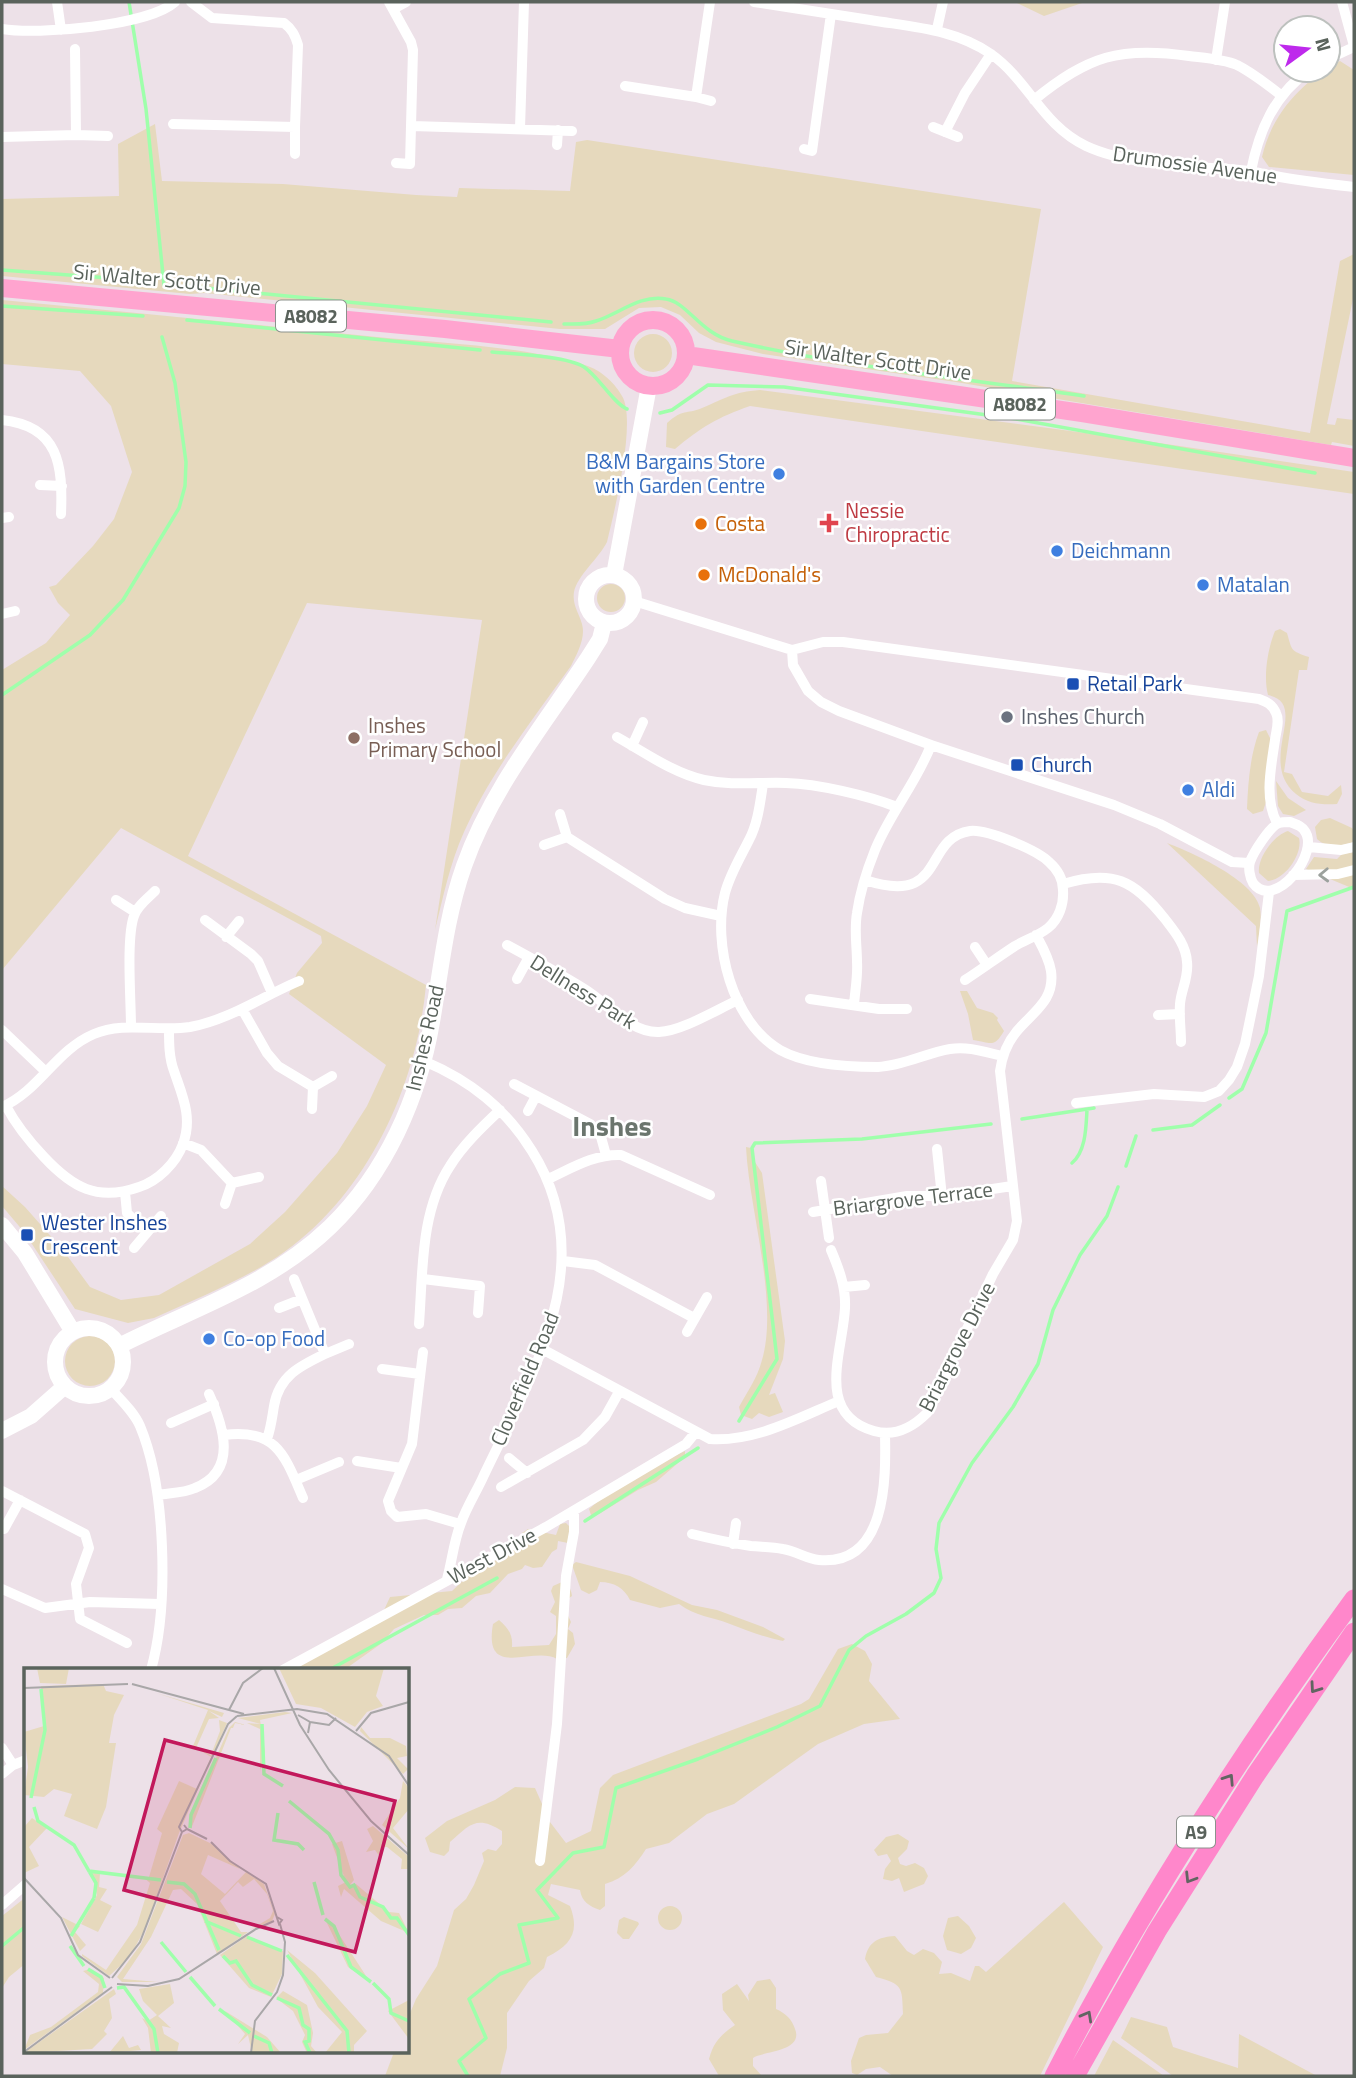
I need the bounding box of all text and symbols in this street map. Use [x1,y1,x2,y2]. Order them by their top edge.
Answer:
north arrow [1272,14,1342,84]
text: N [1308,34,1340,55]
street label: Drumossie Avenue [1111,137,1279,191]
street label: Sir Walter Scott Drive [72,255,262,303]
road number: A8082 [276,300,346,332]
street label: Sir Walter Scott Drive [783,330,974,388]
road number: A8082 [985,388,1055,420]
place label: B&M Bargains Store with Garden Centre [586,445,765,501]
marker: B&M Bargains Store with Garden Centre [771,466,787,482]
place label: Nessie Chiropractic [845,494,950,550]
place label: Costa [715,507,765,539]
marker: Nessie Chiropractic [819,513,839,533]
marker: Costa [693,516,709,532]
place label: Deichmann [1071,534,1171,566]
marker: Deichmann [1049,543,1065,559]
place label: McDonald's [718,558,821,590]
marker: McDonald's [696,567,712,583]
place label: Matalan [1217,568,1290,600]
marker: Matalan [1195,577,1211,593]
place label: Retail Park [1087,667,1182,699]
marker: Retail Park [1065,676,1081,692]
place label: Inshes Church [1021,700,1145,732]
place label: Inshes Primary School [368,709,501,765]
marker: Inshes Church [999,709,1015,725]
marker: Inshes Primary School [346,730,362,746]
place label: Church [1031,748,1092,780]
marker: Church [1009,757,1025,773]
place label: Aldi [1202,773,1235,805]
marker: Aldi [1180,782,1196,798]
one-way arrow [1318,867,1329,882]
street label: Dellness Park [524,946,643,1037]
street label: Inshes Road [396,982,452,1094]
district label: Inshes [572,1104,652,1147]
street label: Briargrove Terrace [831,1172,995,1224]
place label: Wester Inshes Crescent [41,1206,167,1262]
marker: Wester Inshes Crescent [19,1227,35,1243]
street label: Briargrove Drive [910,1276,1003,1417]
street label: Cloverfield Road [481,1306,567,1451]
place label: Co-op Food [223,1322,325,1354]
marker: Co-op Food [201,1331,217,1347]
street label: West Drive [441,1518,542,1592]
inset map [24,1668,410,2054]
one-way arrow [1311,1680,1323,1693]
one-way arrow [1221,1774,1234,1787]
road number: A9 [1177,1816,1215,1848]
one-way arrow [1186,1871,1199,1884]
one-way arrow [1079,2011,1092,2023]

